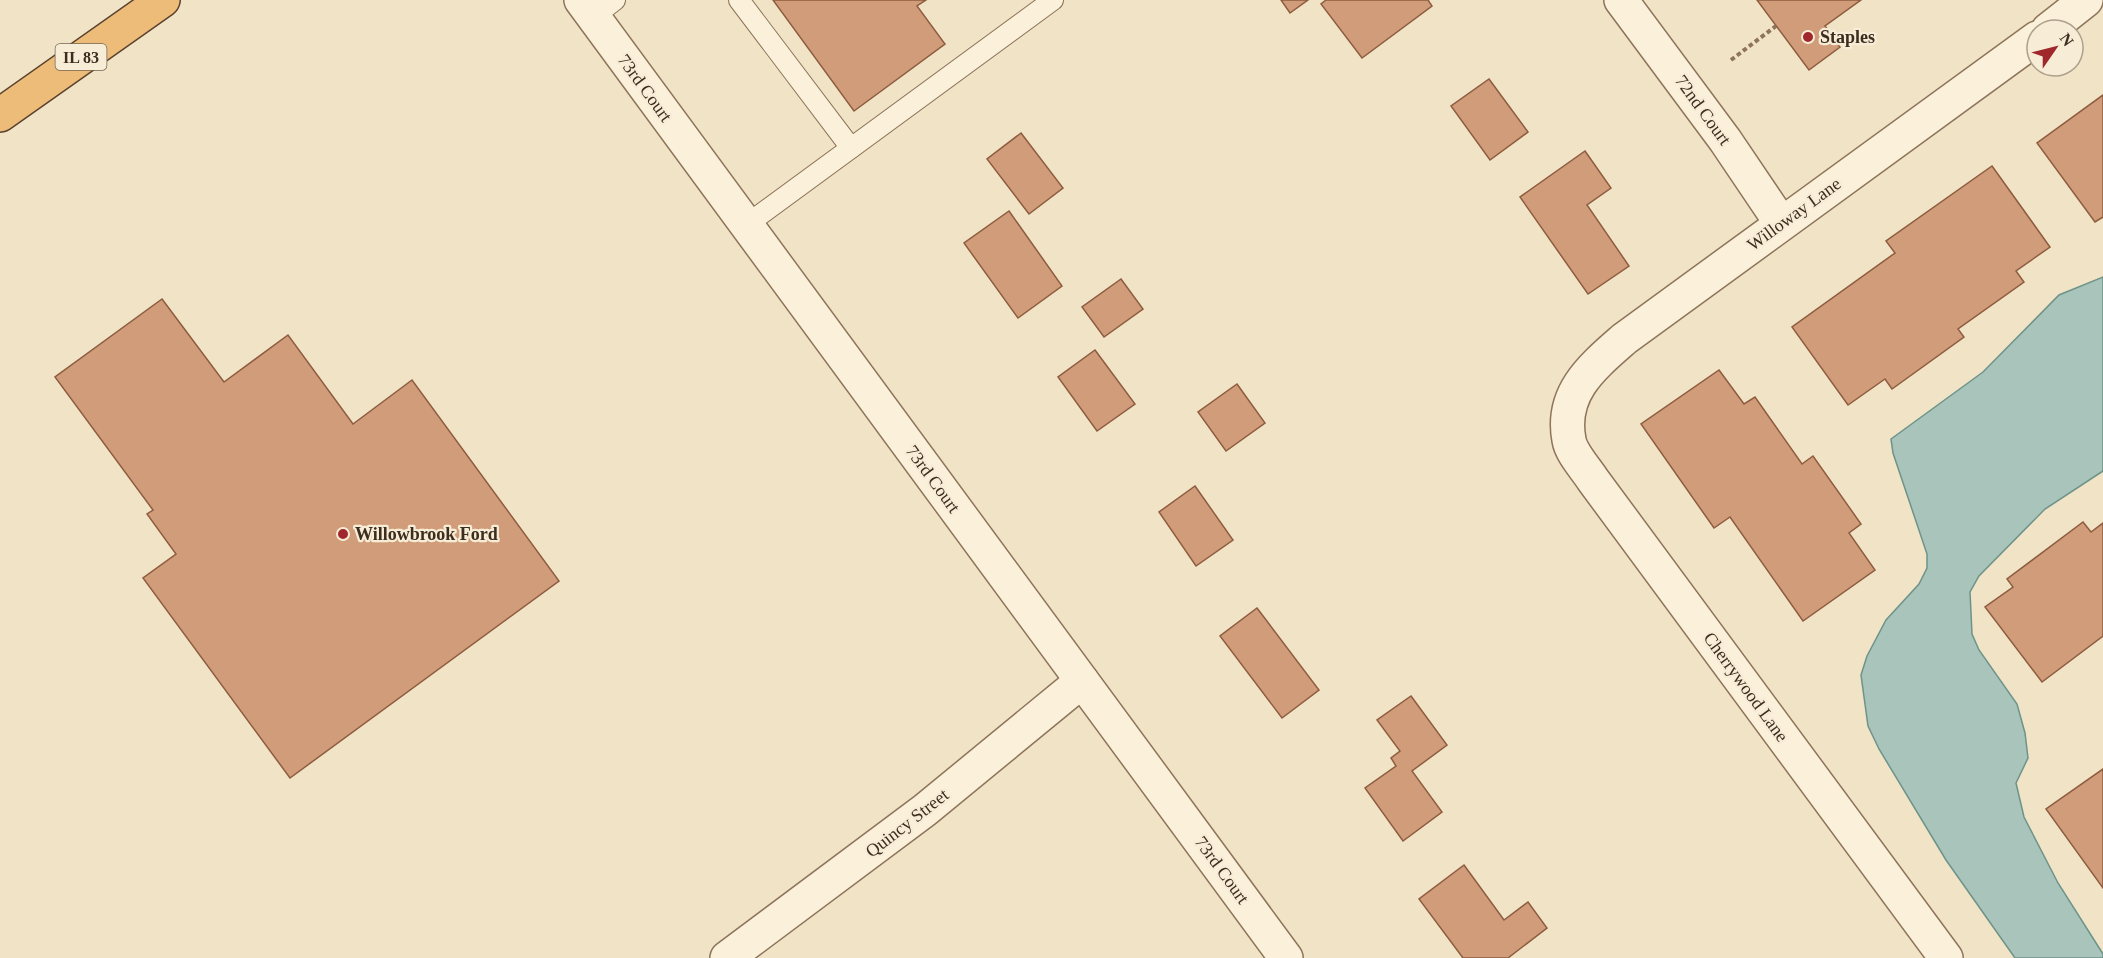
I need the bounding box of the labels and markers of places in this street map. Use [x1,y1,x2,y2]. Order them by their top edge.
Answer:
place label: Staples [1820,27,1875,47]
marker: Staples [1801,30,1815,44]
place label: Willowbrook Ford [355,524,498,544]
marker: Willowbrook Ford [336,527,350,541]

